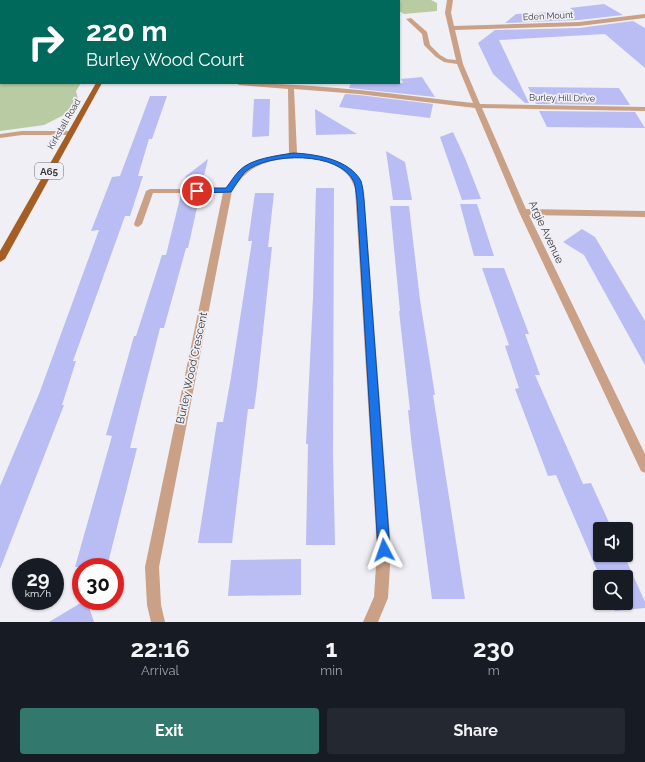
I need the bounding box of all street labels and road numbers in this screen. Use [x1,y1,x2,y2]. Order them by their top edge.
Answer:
street label: Eden Mount [523,10,573,22]
street label: Burley Hill Drive [529,92,596,104]
street label: Kirkstall Road [46,97,83,151]
road number: A65 [35,163,63,179]
street label: Argie Avenue [526,199,566,266]
street label: Burley Wood Crescent [174,311,210,425]

